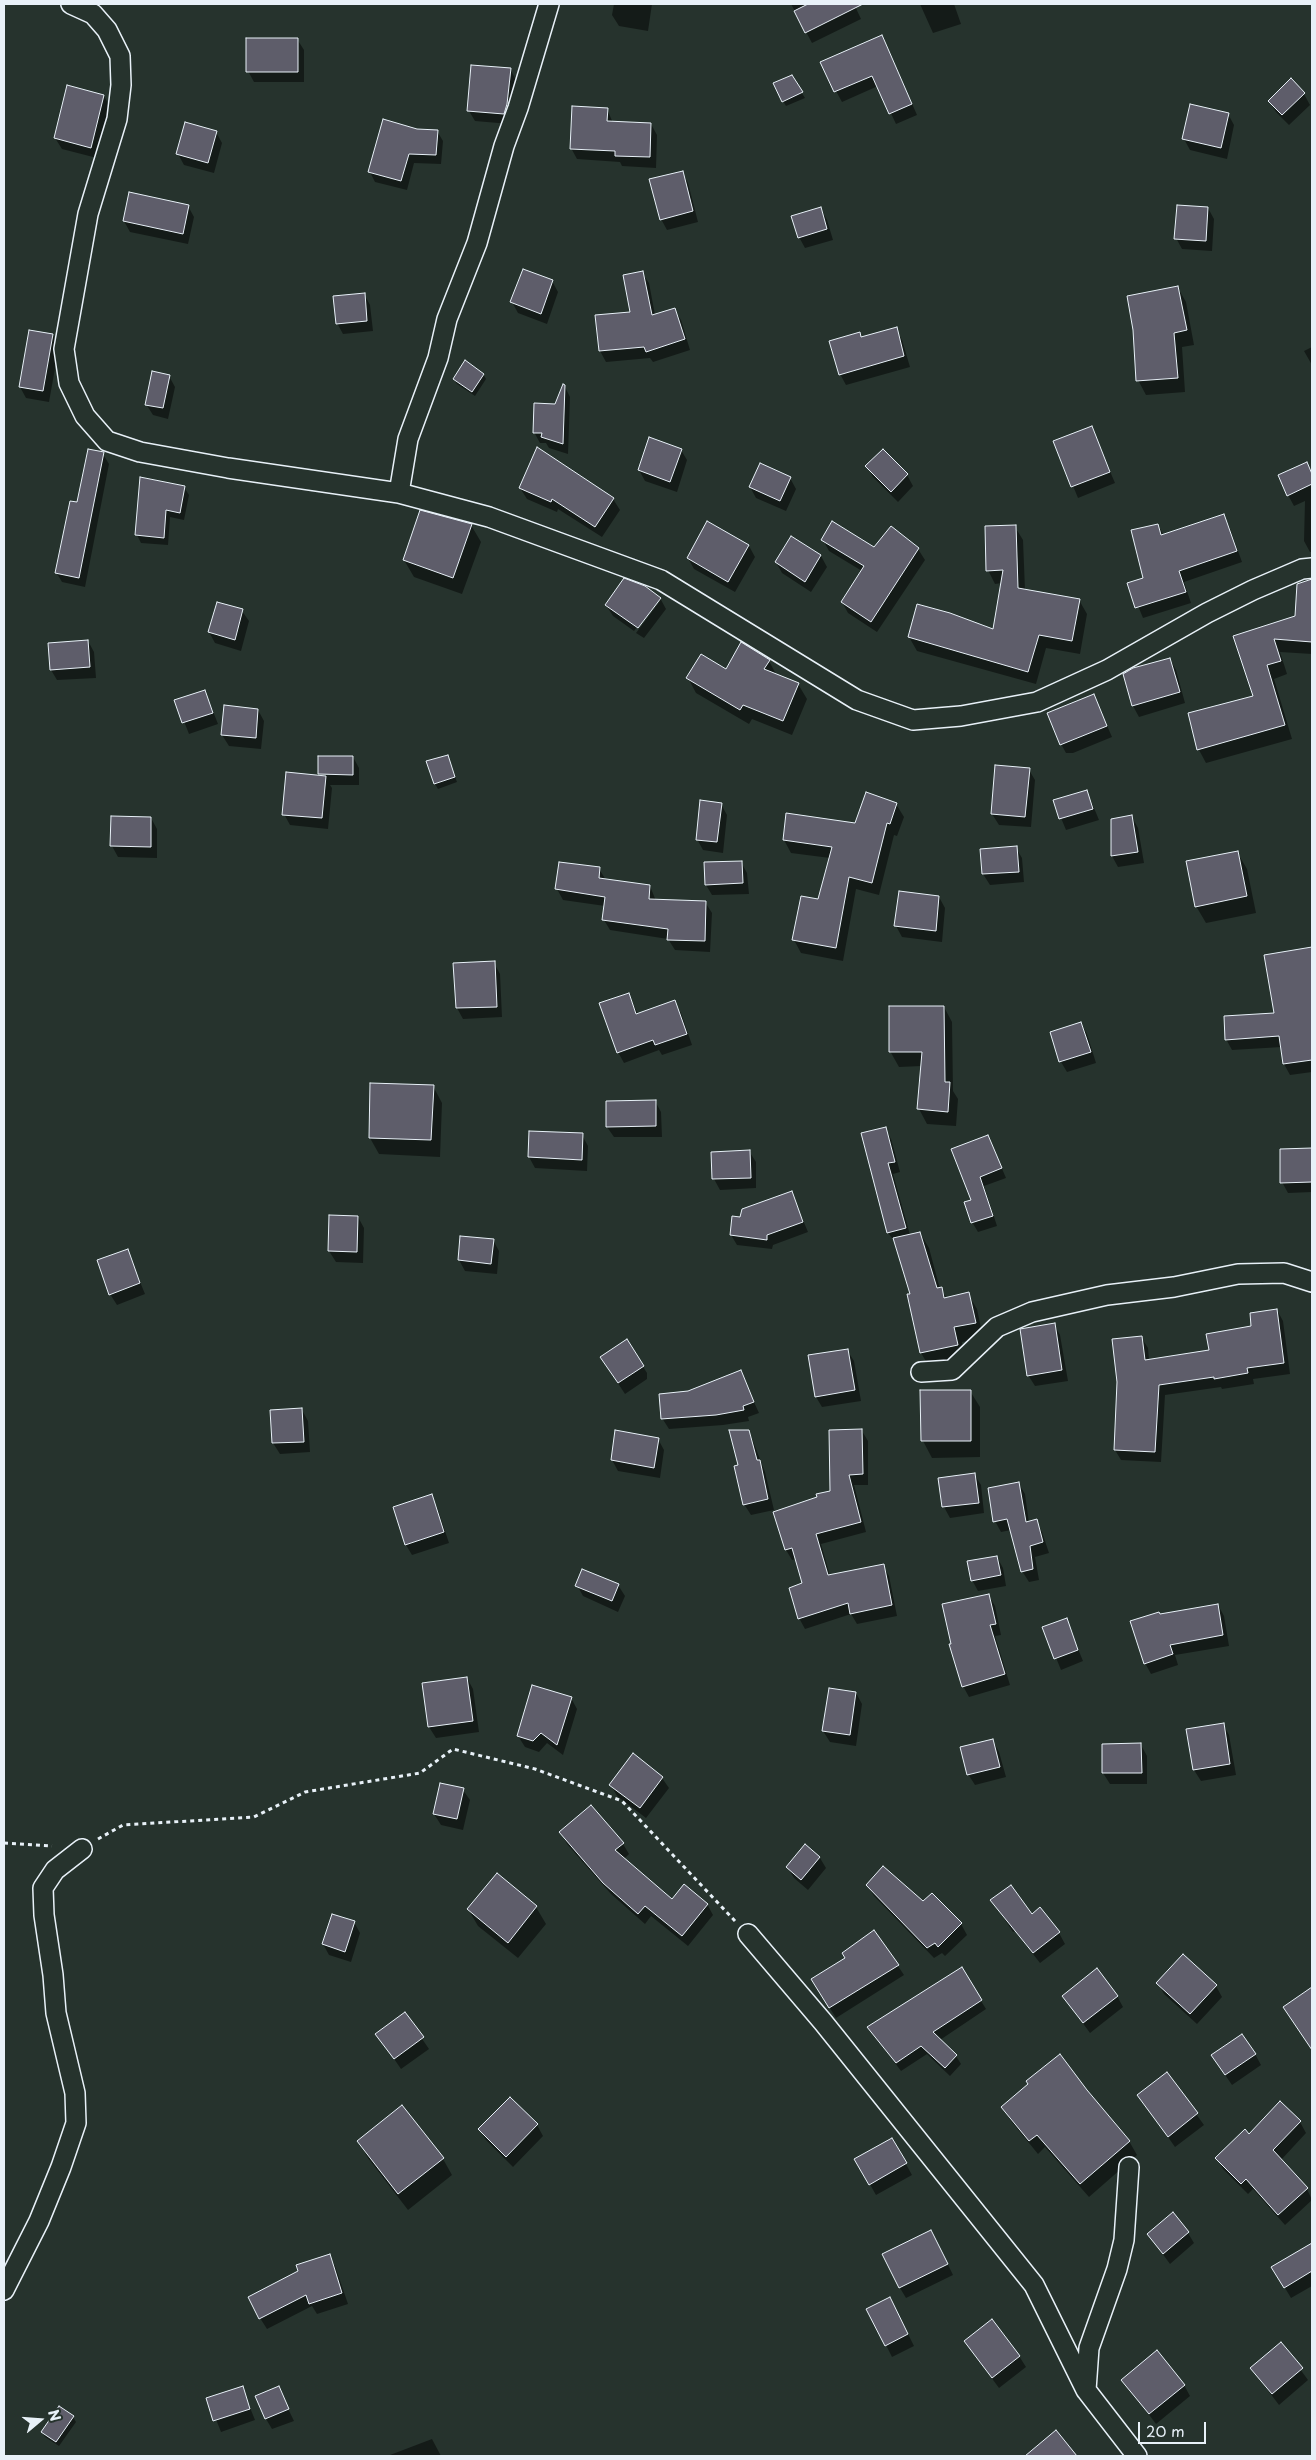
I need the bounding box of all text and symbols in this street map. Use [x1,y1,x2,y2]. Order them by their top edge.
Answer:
north arrow [15,2395,65,2445]
text: N [43,2407,66,2424]
scale bar [1141,2412,1208,2444]
text: 20 m [1146,2419,1185,2442]

